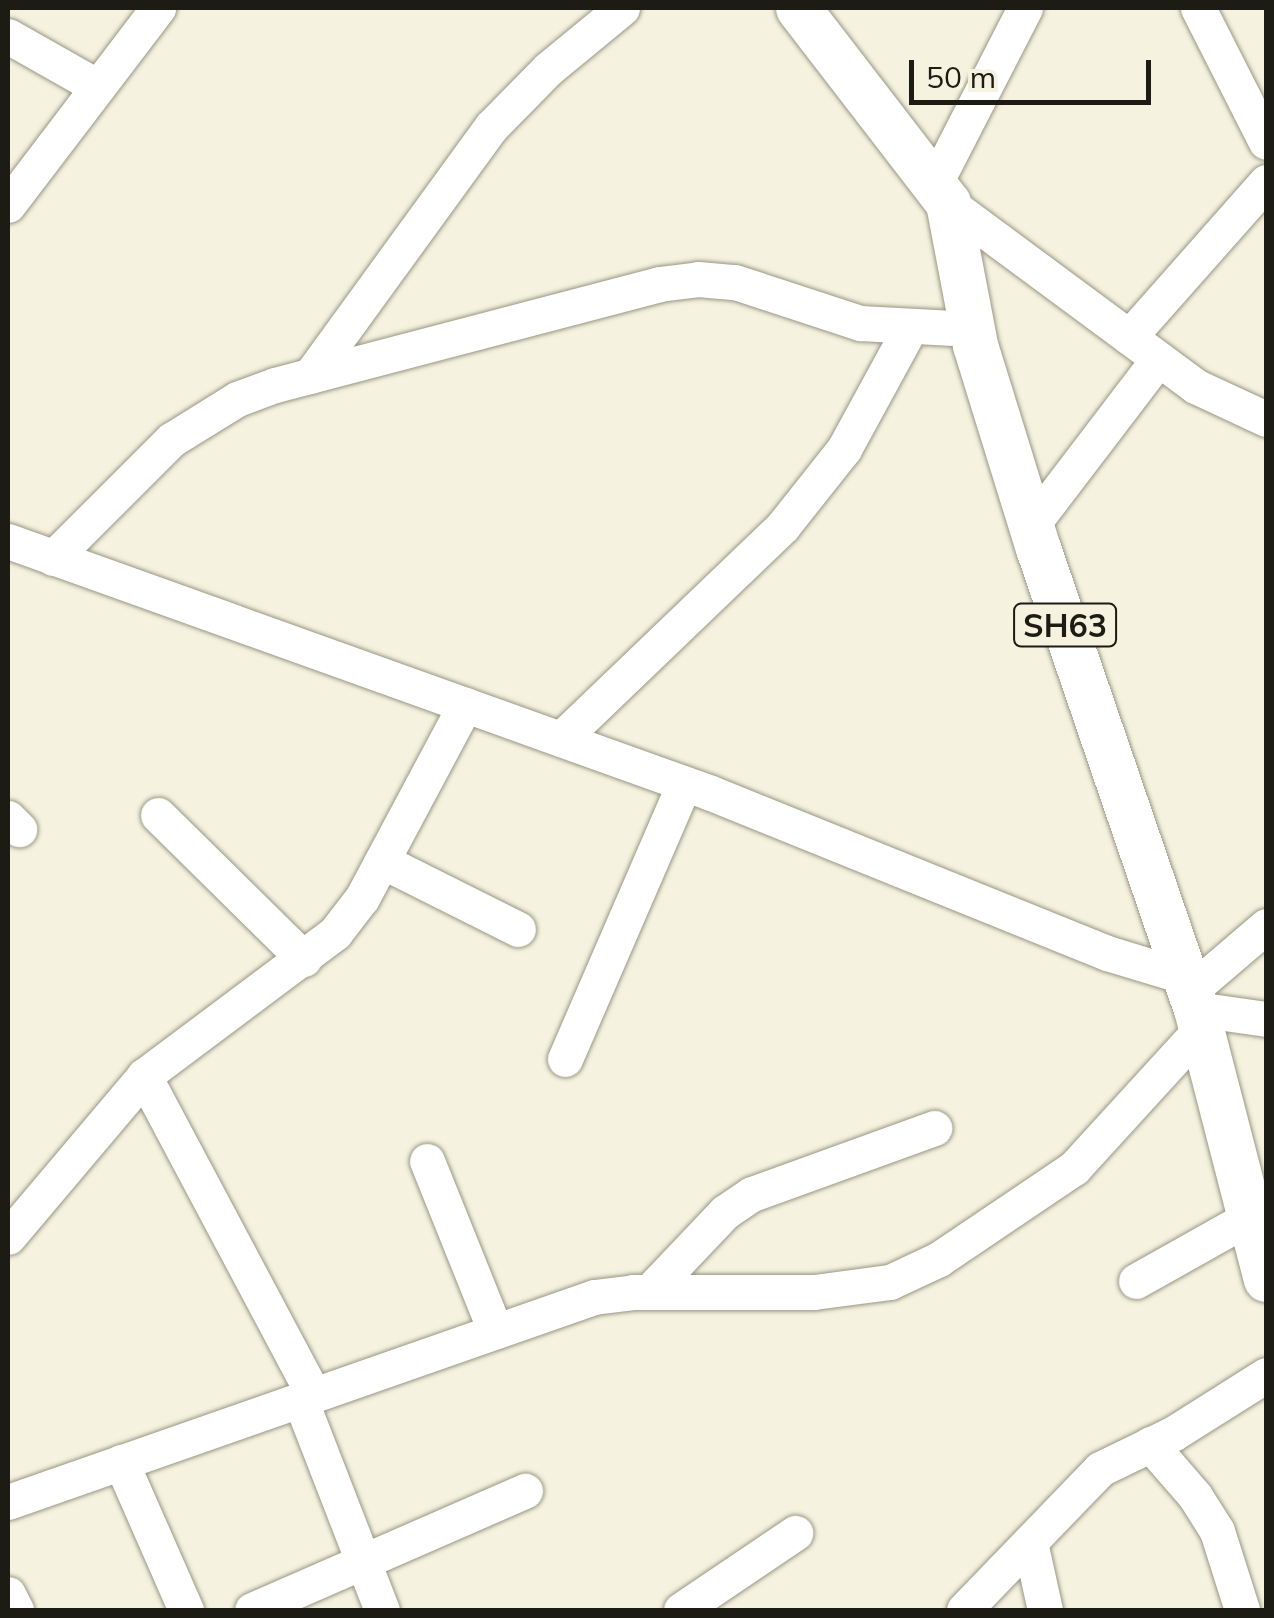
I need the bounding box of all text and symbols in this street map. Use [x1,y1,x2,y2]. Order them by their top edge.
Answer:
scale bar [914,40,1156,102]
text: 50 m [926,58,996,96]
road number: SH63 [1012,598,1118,652]

